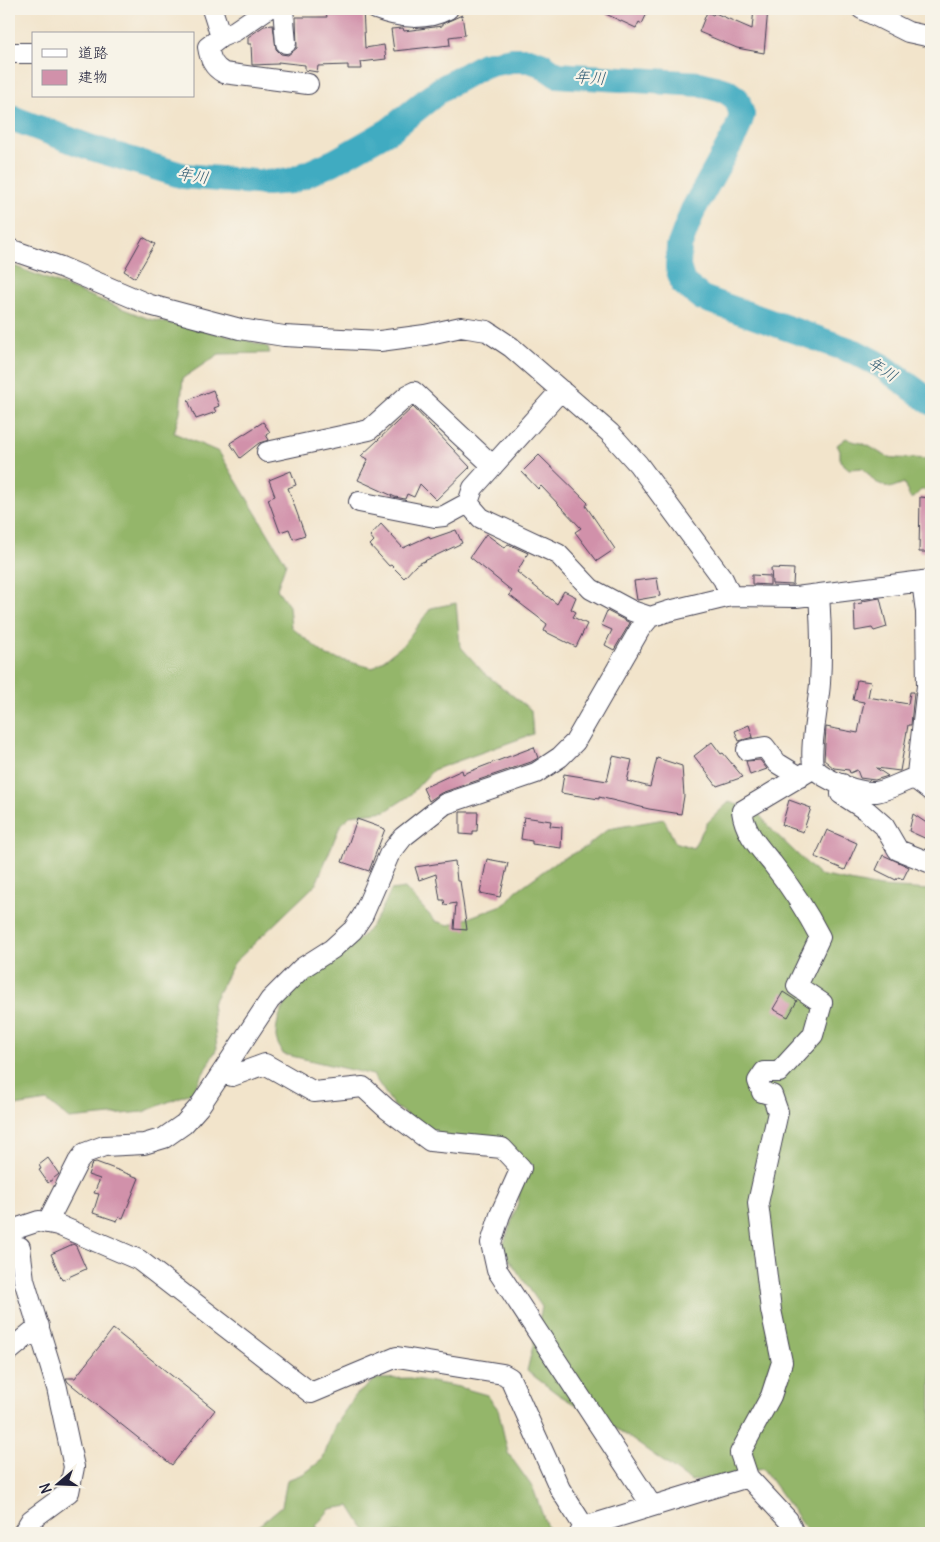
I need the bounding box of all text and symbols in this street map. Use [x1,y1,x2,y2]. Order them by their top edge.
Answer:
legend [32,32,195,98]
text: 道路 [78,43,108,62]
water label: 年川 [573,66,607,88]
text: 建物 [78,67,108,86]
water label: 年川 [176,163,210,187]
water label: 年川 [864,352,902,386]
north arrow [32,1460,82,1510]
text: N [36,1481,56,1496]

